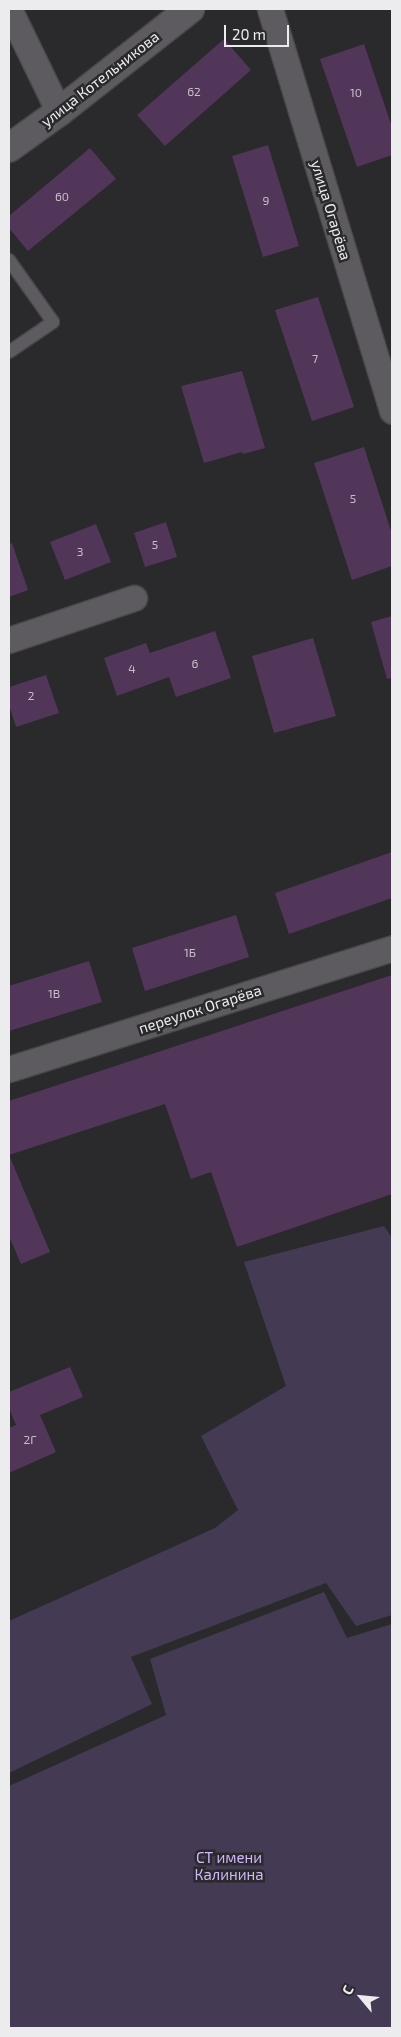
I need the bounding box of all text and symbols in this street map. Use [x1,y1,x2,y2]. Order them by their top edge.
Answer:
scale bar [226,15,291,47]
text: 20 m [232,25,266,43]
street label: улица Котельникова [37,27,163,131]
house number: 62 [187,85,201,99]
house number: 10 [350,86,362,100]
street label: улица Огарёва [307,158,355,262]
house number: 60 [55,190,69,204]
house number: 9 [263,194,269,208]
house number: 7 [312,352,318,366]
house number: 5 [350,492,356,506]
house number: 5 [152,538,158,552]
house number: 3 [77,545,83,559]
house number: 6 [192,657,198,671]
house number: 4 [128,662,136,676]
house number: 2 [28,689,34,703]
house number: 1Б [184,946,196,960]
street label: переулок Огарёва [136,981,264,1037]
house number: 1В [48,987,60,1001]
house number: 2Г [24,1433,36,1447]
park label: СТ имени Калинина [194,1848,264,1883]
north arrow [336,1972,386,2022]
text: С [338,1982,357,1997]

